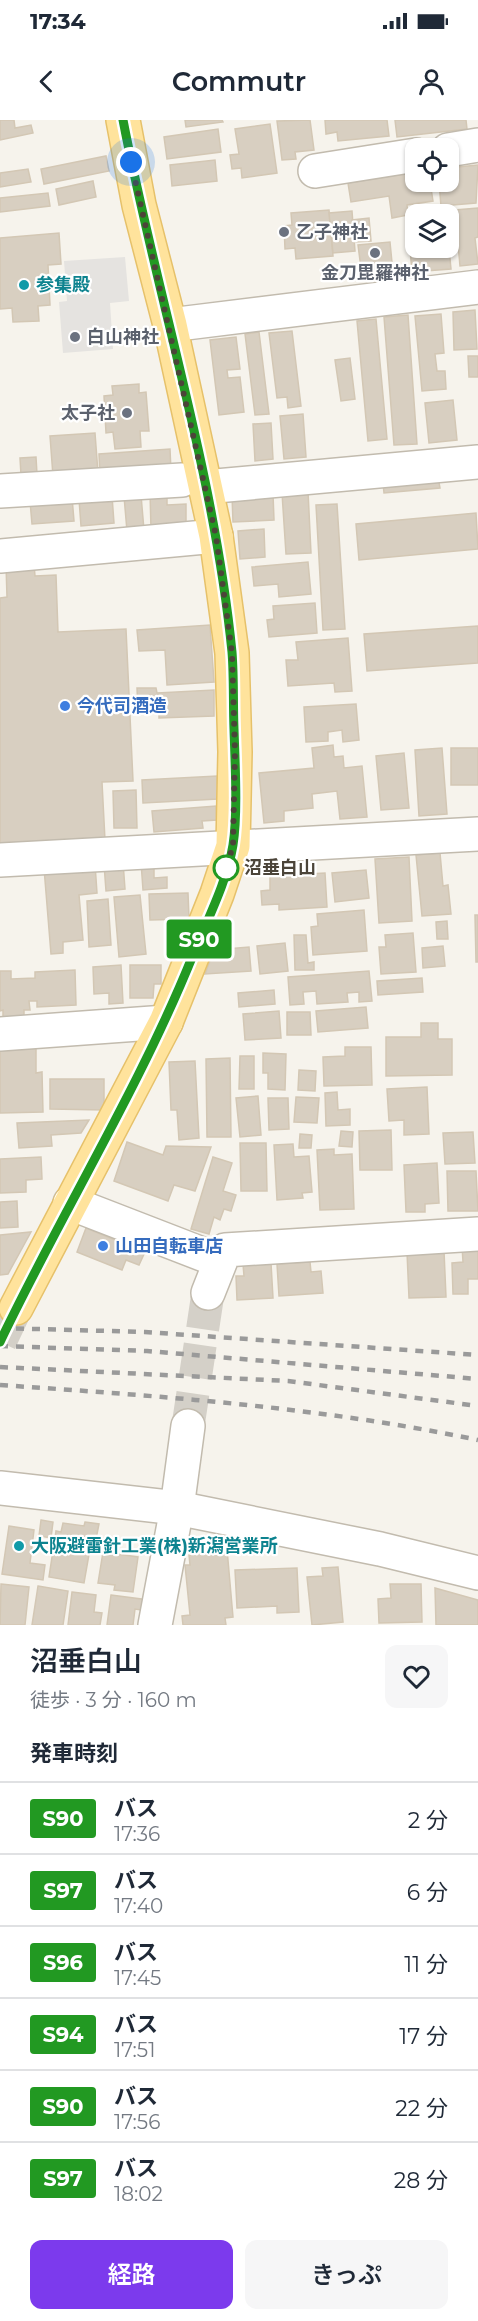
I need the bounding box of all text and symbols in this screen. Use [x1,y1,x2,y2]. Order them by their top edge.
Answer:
text: 17:34 [30,8,86,35]
icon: back [30,65,63,98]
text: Commutr [172,65,306,98]
icon: person [415,65,448,98]
map controls [405,138,459,258]
button: locate [405,138,459,192]
your location [116,147,146,177]
button: layers [405,204,459,258]
place label: 乙子神社 [296,221,368,243]
marker: 乙子神社 [277,225,291,239]
marker: 金刀毘羅神社 [368,246,382,260]
place label: 金刀毘羅神社 [321,262,429,284]
place label: 参集殿 [36,274,90,296]
marker: 参集殿 [17,278,31,292]
place label: 白山神社 [87,326,159,348]
marker: 白山神社 [68,330,82,344]
place label: 太子社 [61,402,115,424]
marker: 太子社 [120,406,134,420]
place label: 今代司酒造 [77,695,167,717]
marker: 今代司酒造 [58,699,72,713]
marker: 沼垂白山 [213,855,239,881]
place label: 沼垂白山 [244,857,316,879]
line badge: S90 [164,920,234,958]
text: S90 [179,927,219,952]
place label: 山田自転車店 [115,1235,223,1257]
marker: 山田自転車店 [96,1239,110,1253]
place label: 大阪避雷針工業(株)新潟営業所 [31,1535,278,1557]
marker: 大阪避雷針工業(株)新潟営業所 [12,1539,26,1553]
text: 沼垂白山 [30,1644,142,1678]
button: heart [385,1645,448,1708]
text: 徒歩 · 3 分 · 160 m [30,1688,197,1712]
text: 発車時刻 [30,1740,118,1767]
text: バス [114,1795,158,1822]
text: S90 [43,1806,83,1831]
text: 2 分 [408,1807,448,1834]
text: 17:36 [114,1822,160,1846]
text: バス [114,1867,158,1894]
text: S97 [43,1878,83,1903]
text: 6 分 [407,1879,448,1906]
text: 17:40 [114,1894,163,1918]
text: バス [114,1939,158,1966]
text: S96 [43,1950,83,1975]
text: 11 分 [404,1951,448,1978]
text: 17:45 [114,1966,161,1990]
text: バス [114,2011,158,2038]
text: S94 [42,2022,84,2047]
text: 17 分 [399,2023,448,2050]
text: 17:51 [114,2038,155,2062]
text: バス [114,2083,158,2110]
text: S90 [43,2094,83,2119]
text: 22 分 [395,2095,448,2122]
text: 17:56 [114,2110,160,2134]
text: バス [114,2155,158,2182]
text: S97 [43,2166,83,2191]
text: 28 分 [394,2167,448,2194]
text: 18:02 [114,2182,163,2206]
button: 経路 [30,2240,233,2309]
button: きっぷ [245,2240,448,2309]

